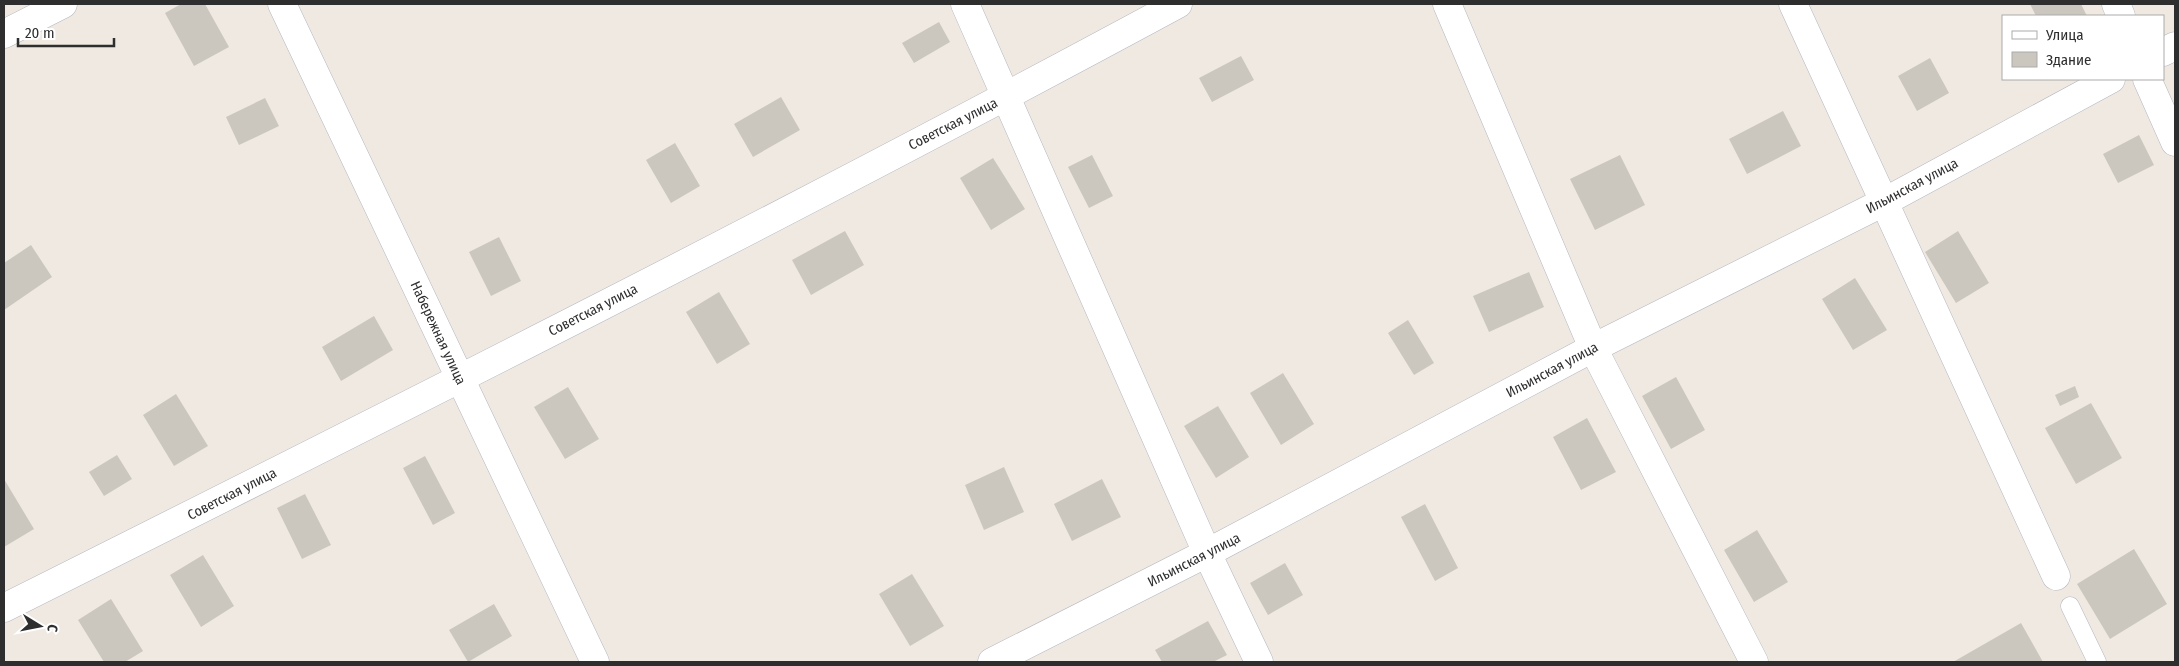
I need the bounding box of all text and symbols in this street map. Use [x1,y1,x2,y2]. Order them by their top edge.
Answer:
scale bar [18,15,114,47]
legend [2002,15,2164,80]
text: 20 m [25,24,55,42]
text: Улица [2045,26,2084,44]
text: Здание [2046,51,2092,69]
street label: Советская улица [906,94,1000,154]
street label: Ильинская улица [1863,155,1961,217]
street label: Набережная улица [407,278,470,388]
street label: Советская улица [546,280,640,340]
street label: Ильинская улица [1503,339,1601,401]
street label: Советская улица [185,464,279,524]
street label: Ильинская улица [1145,529,1243,591]
north arrow [15,601,65,651]
text: С [43,623,61,634]

